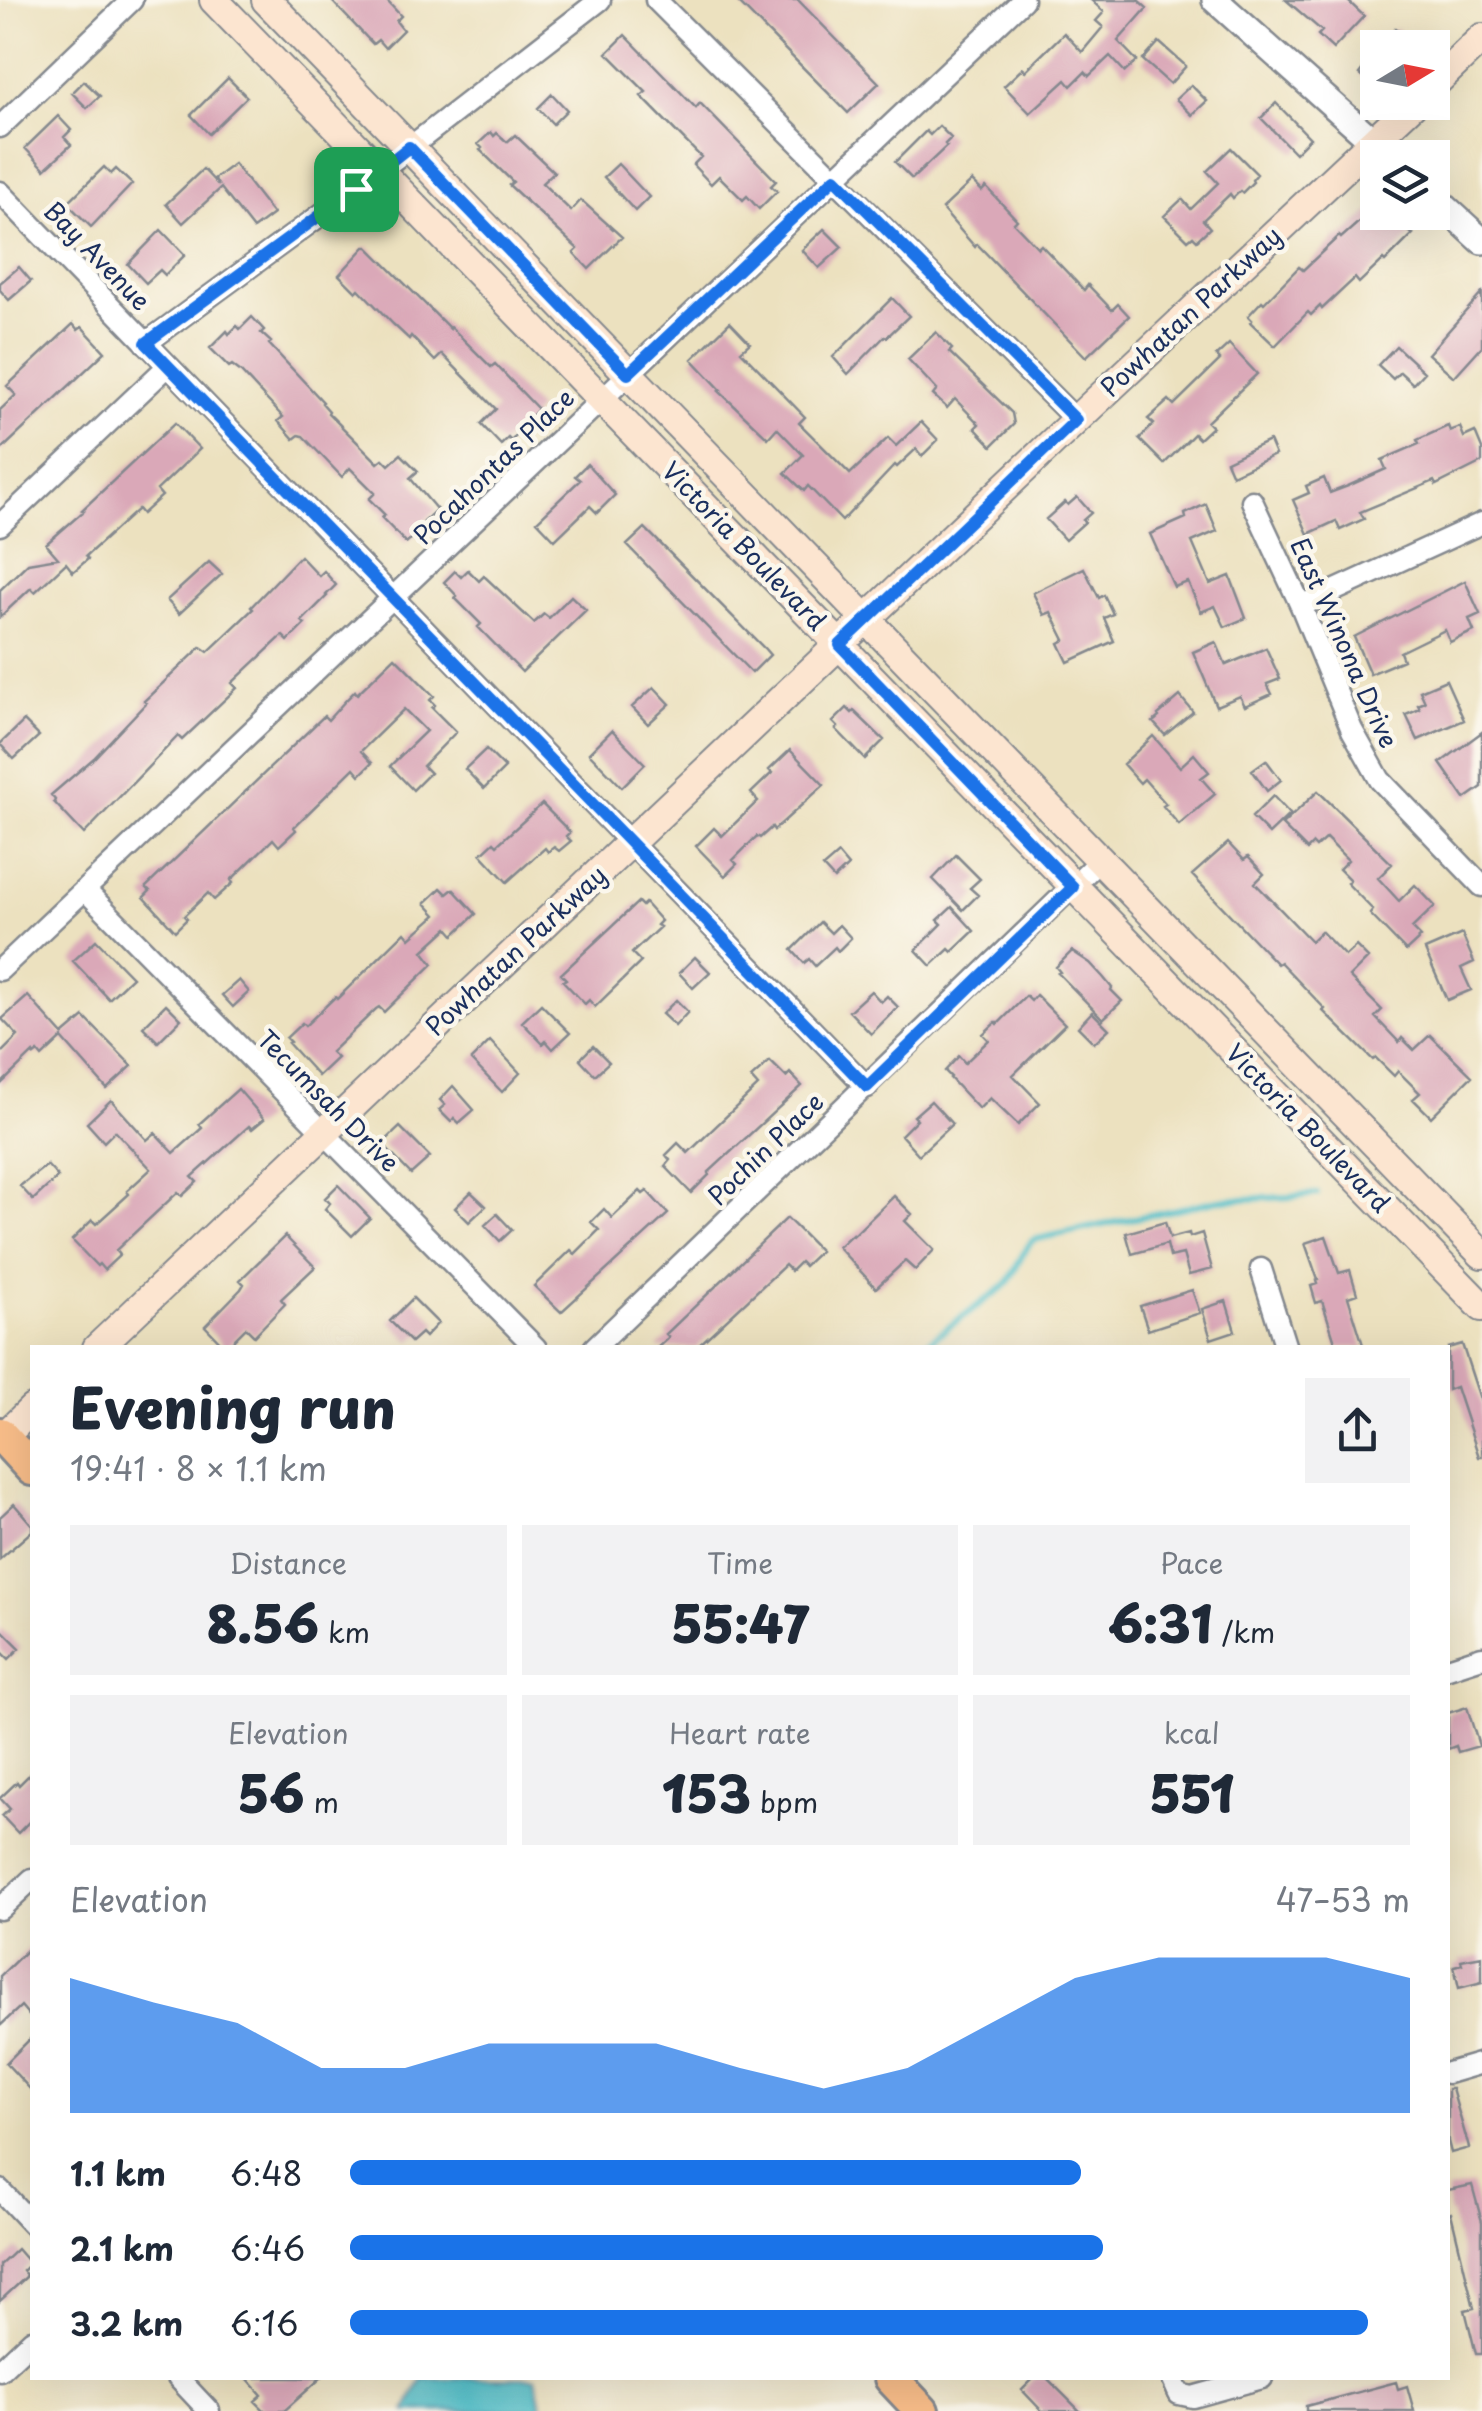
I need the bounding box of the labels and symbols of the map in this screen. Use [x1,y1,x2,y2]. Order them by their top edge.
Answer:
north arrow [1360,30,1450,120]
pin [314,147,399,232]
street label: Bay Avenue [36,192,160,319]
street label: Powhatan Parkway [1091,217,1289,405]
street label: Pocahontas Place [404,379,582,553]
street label: Victoria Boulevard [654,452,836,638]
street label: East Winona Drive [1281,531,1408,754]
street label: Powhatan Parkway [416,856,614,1044]
street label: Tecumsah Drive [249,1020,409,1180]
street label: Victoria Boulevard [1218,1034,1400,1220]
street label: Pochin Place [699,1083,832,1213]

